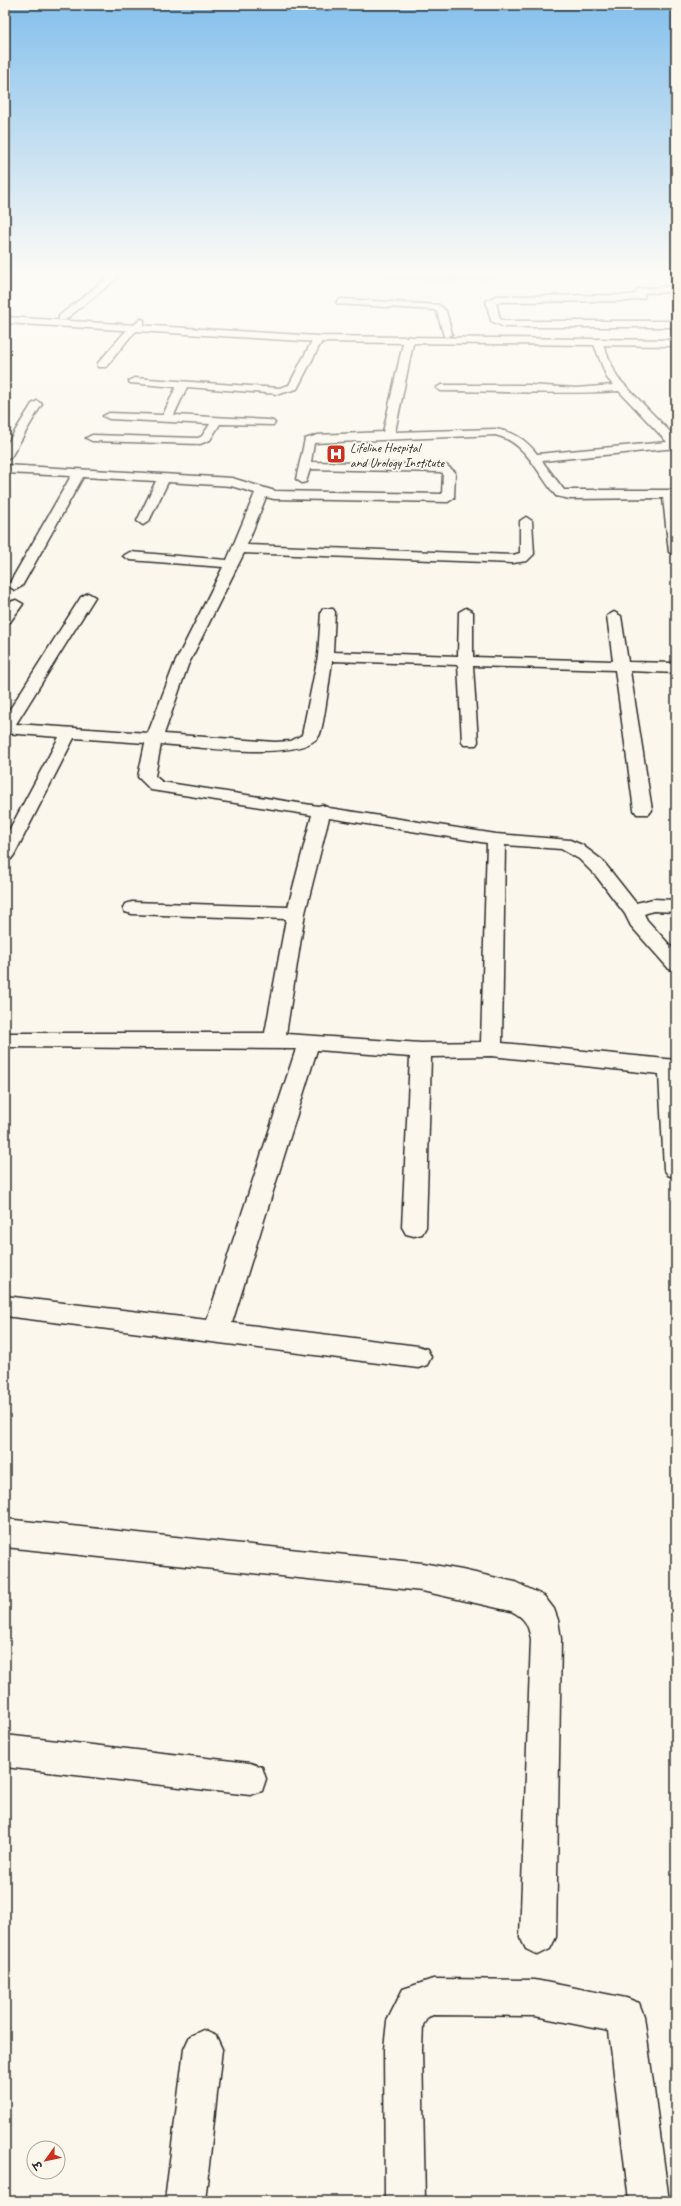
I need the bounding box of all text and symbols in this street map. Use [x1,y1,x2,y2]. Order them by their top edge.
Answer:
place label: Lifeline Hospital and Urology Institute [350,440,445,471]
hospital icon: Lifeline Hospital and Urology Institute [325,443,347,465]
north arrow [26,2140,66,2180]
text: उ [29,2157,46,2173]

